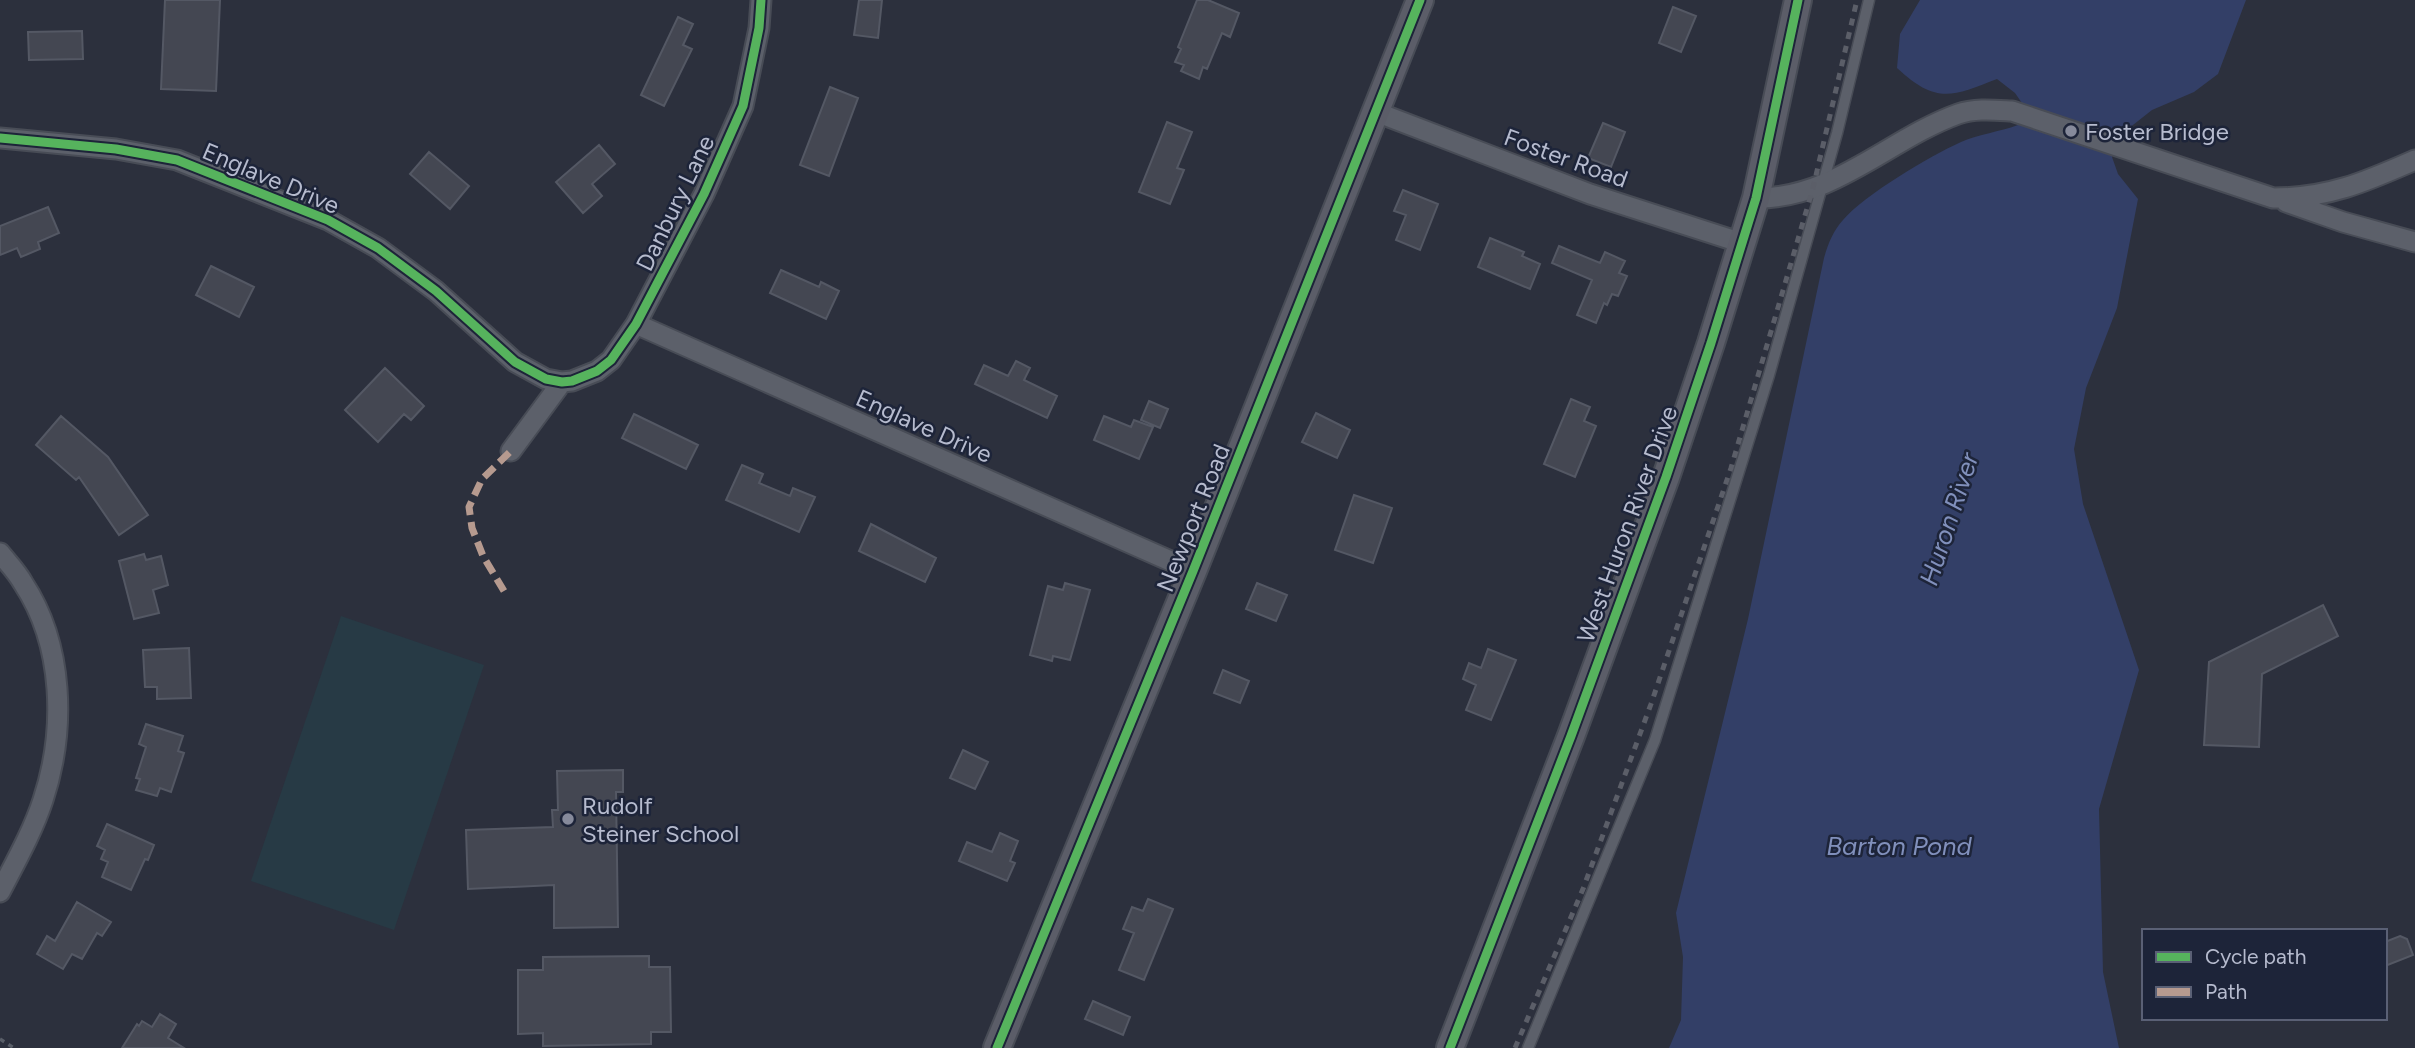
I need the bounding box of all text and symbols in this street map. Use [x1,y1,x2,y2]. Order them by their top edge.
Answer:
place label: Foster Bridge [2085,117,2229,146]
street label: Foster Road [1500,122,1632,194]
marker: Foster Bridge [2063,123,2079,139]
street label: Danbury Lane [630,130,720,276]
street label: Englave Drive [198,136,344,220]
street label: Englave Drive [852,383,996,469]
street label: West Huron River Drive [1571,402,1683,646]
street label: Newport Road [1150,440,1236,596]
water label: Huron River [1913,448,1986,589]
place label: Rudolf Steiner School [582,791,739,848]
marker: Rudolf Steiner School [560,811,576,827]
water label: Barton Pond [1826,830,1973,862]
legend [2142,929,2387,1020]
text: Cycle path [2205,944,2306,969]
text: Path [2205,979,2247,1004]

